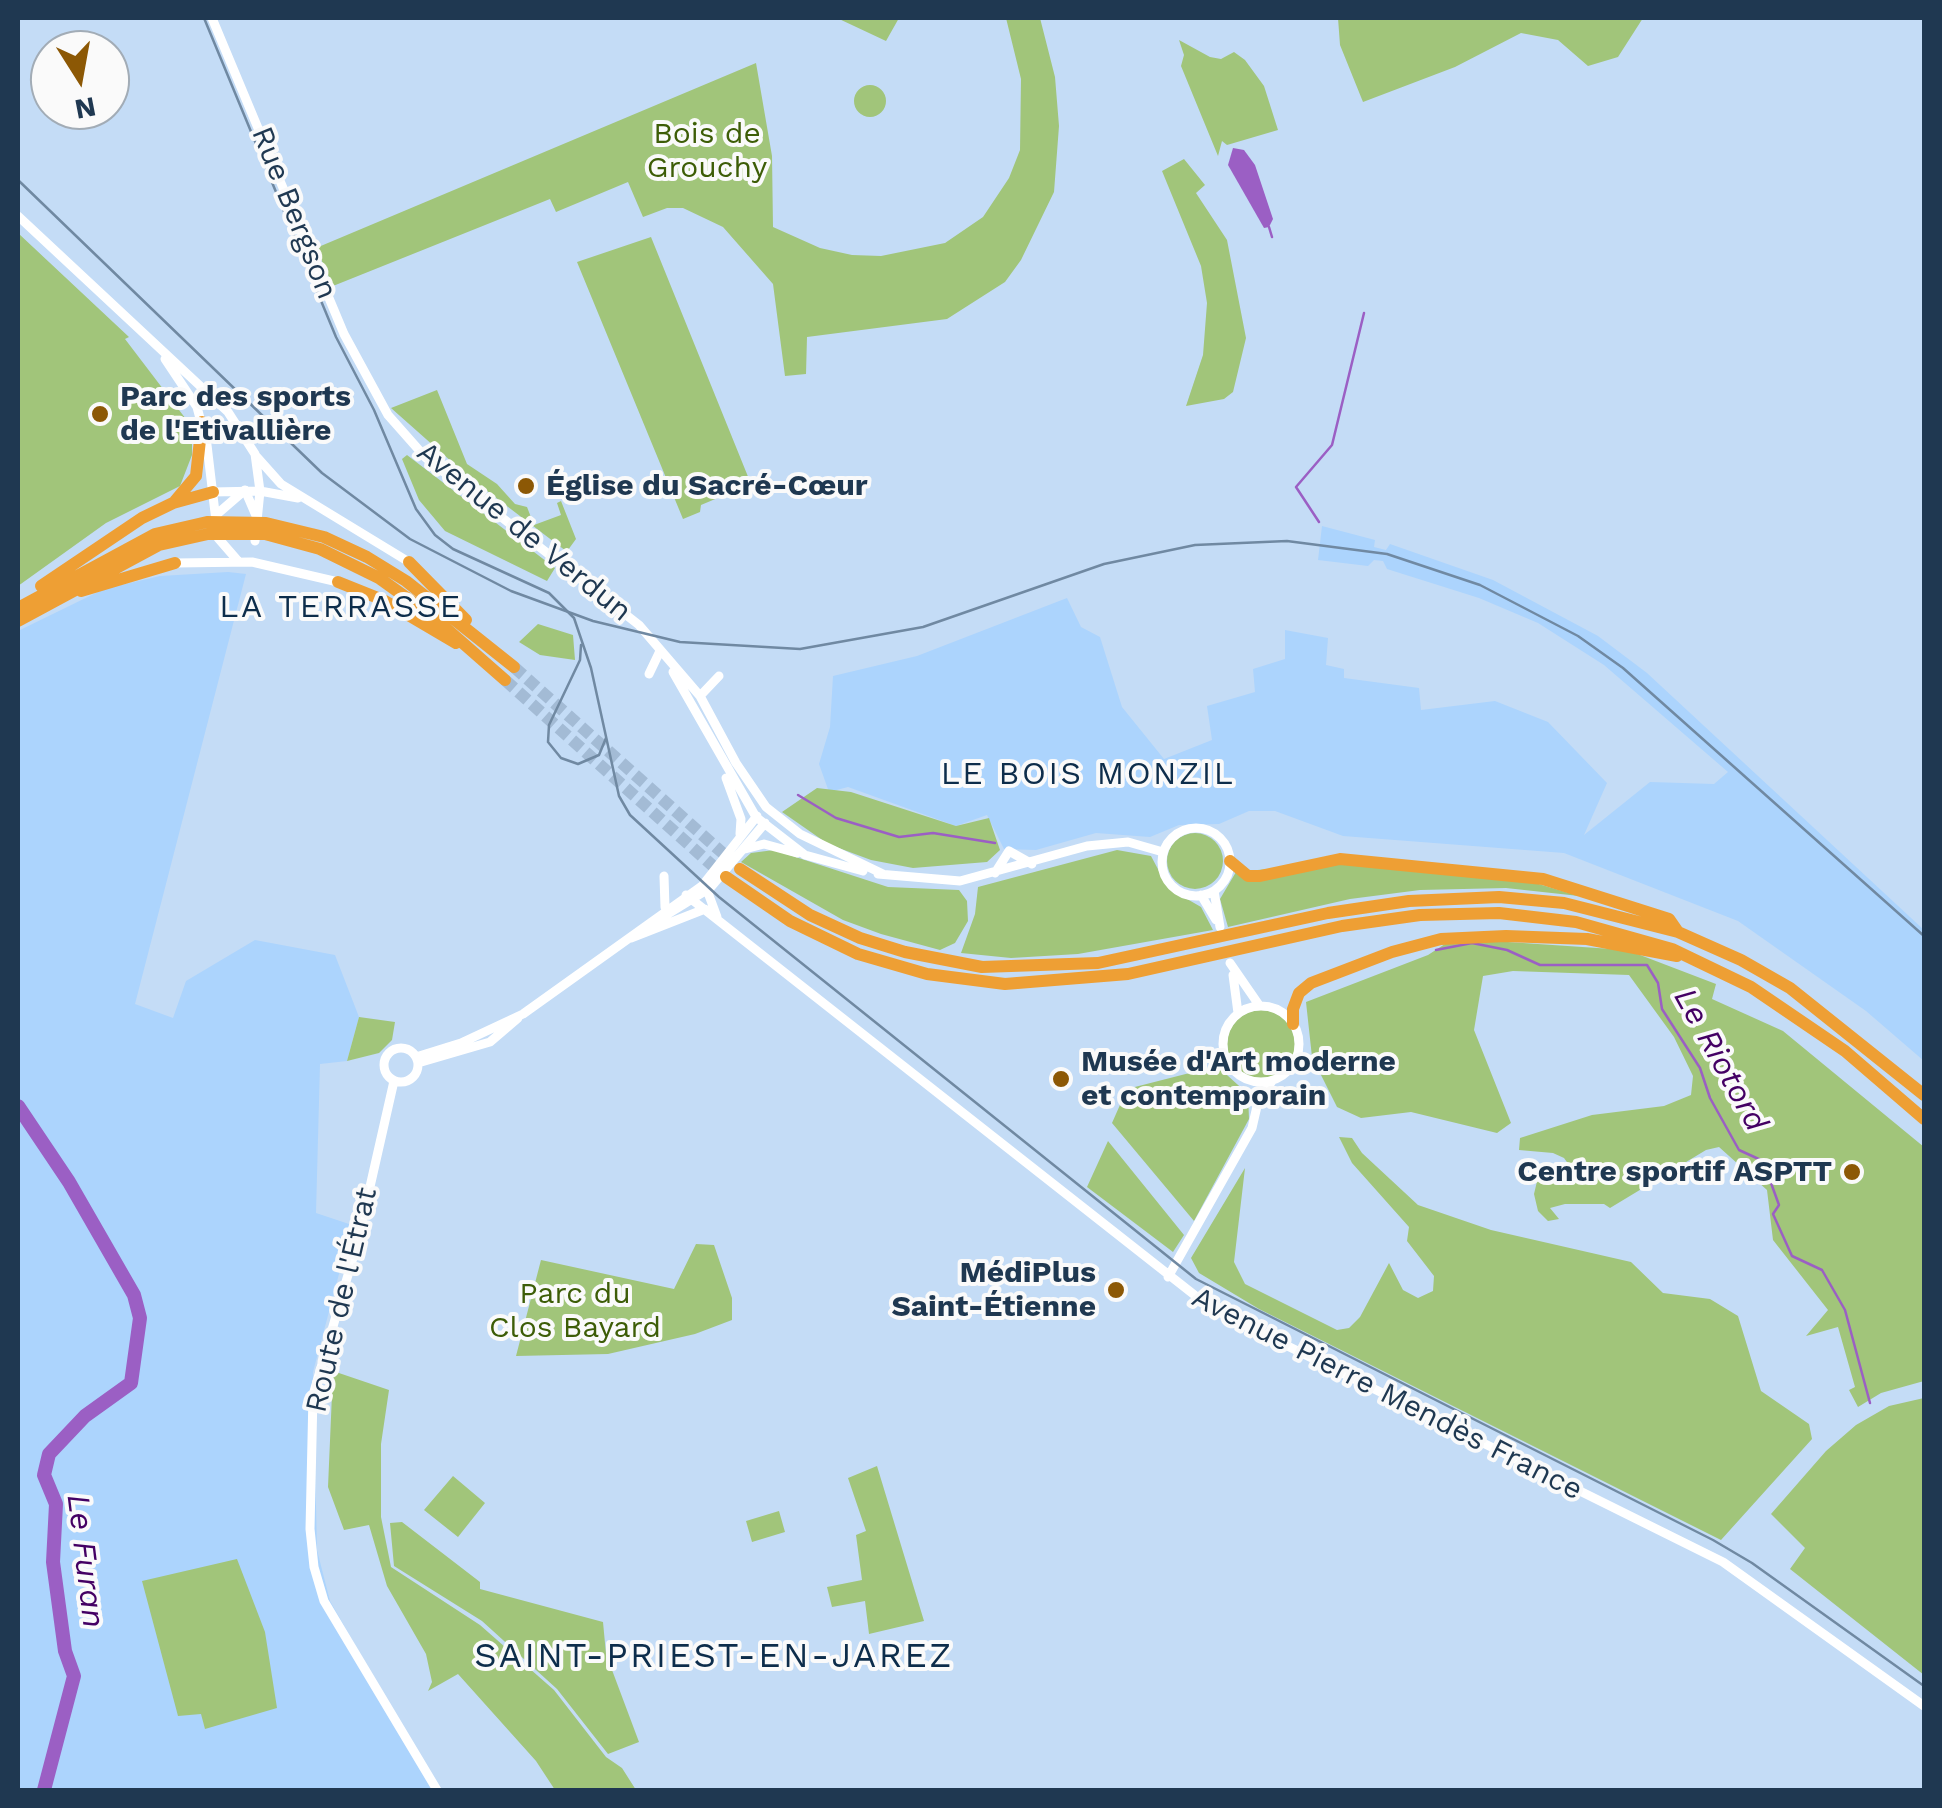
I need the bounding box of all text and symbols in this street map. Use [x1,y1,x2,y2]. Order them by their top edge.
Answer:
north arrow [30,30,130,130]
text: N [72,90,99,126]
park label: Bois de Grouchy [647,116,767,186]
street label: Rue Bergson [243,122,345,304]
place label: Parc des sports de l'Etivallière [120,379,351,450]
marker: Parc des sports de l'Etivallière [89,403,111,425]
street label: Avenue de Verdun [409,434,639,630]
place label: Église du Sacré-Cœur [546,468,868,504]
marker: Église du Sacré-Cœur [515,475,537,497]
district label: LA TERRASSE [219,589,463,627]
district label: LE BOIS MONZIL [941,756,1235,794]
water label: Le Riotord [1665,982,1775,1138]
place label: Musée d'Art moderne et contemporain [1081,1044,1396,1114]
marker: Musée d'Art moderne et contemporain [1050,1068,1072,1090]
place label: Centre sportif ASPTT [1517,1154,1832,1190]
marker: Centre sportif ASPTT [1841,1161,1863,1183]
street label: Route de l'Étrat [299,1184,385,1416]
place label: MédiPlus Saint-Étienne [891,1255,1096,1326]
park label: Parc du Clos Bayard [489,1276,661,1346]
marker: MédiPlus Saint-Étienne [1105,1279,1127,1301]
street label: Avenue Pierre Mendès France [1186,1280,1588,1508]
water label: Le Furan [58,1492,112,1630]
district label: SAINT-PRIEST-EN-JAREZ [474,1636,954,1678]

